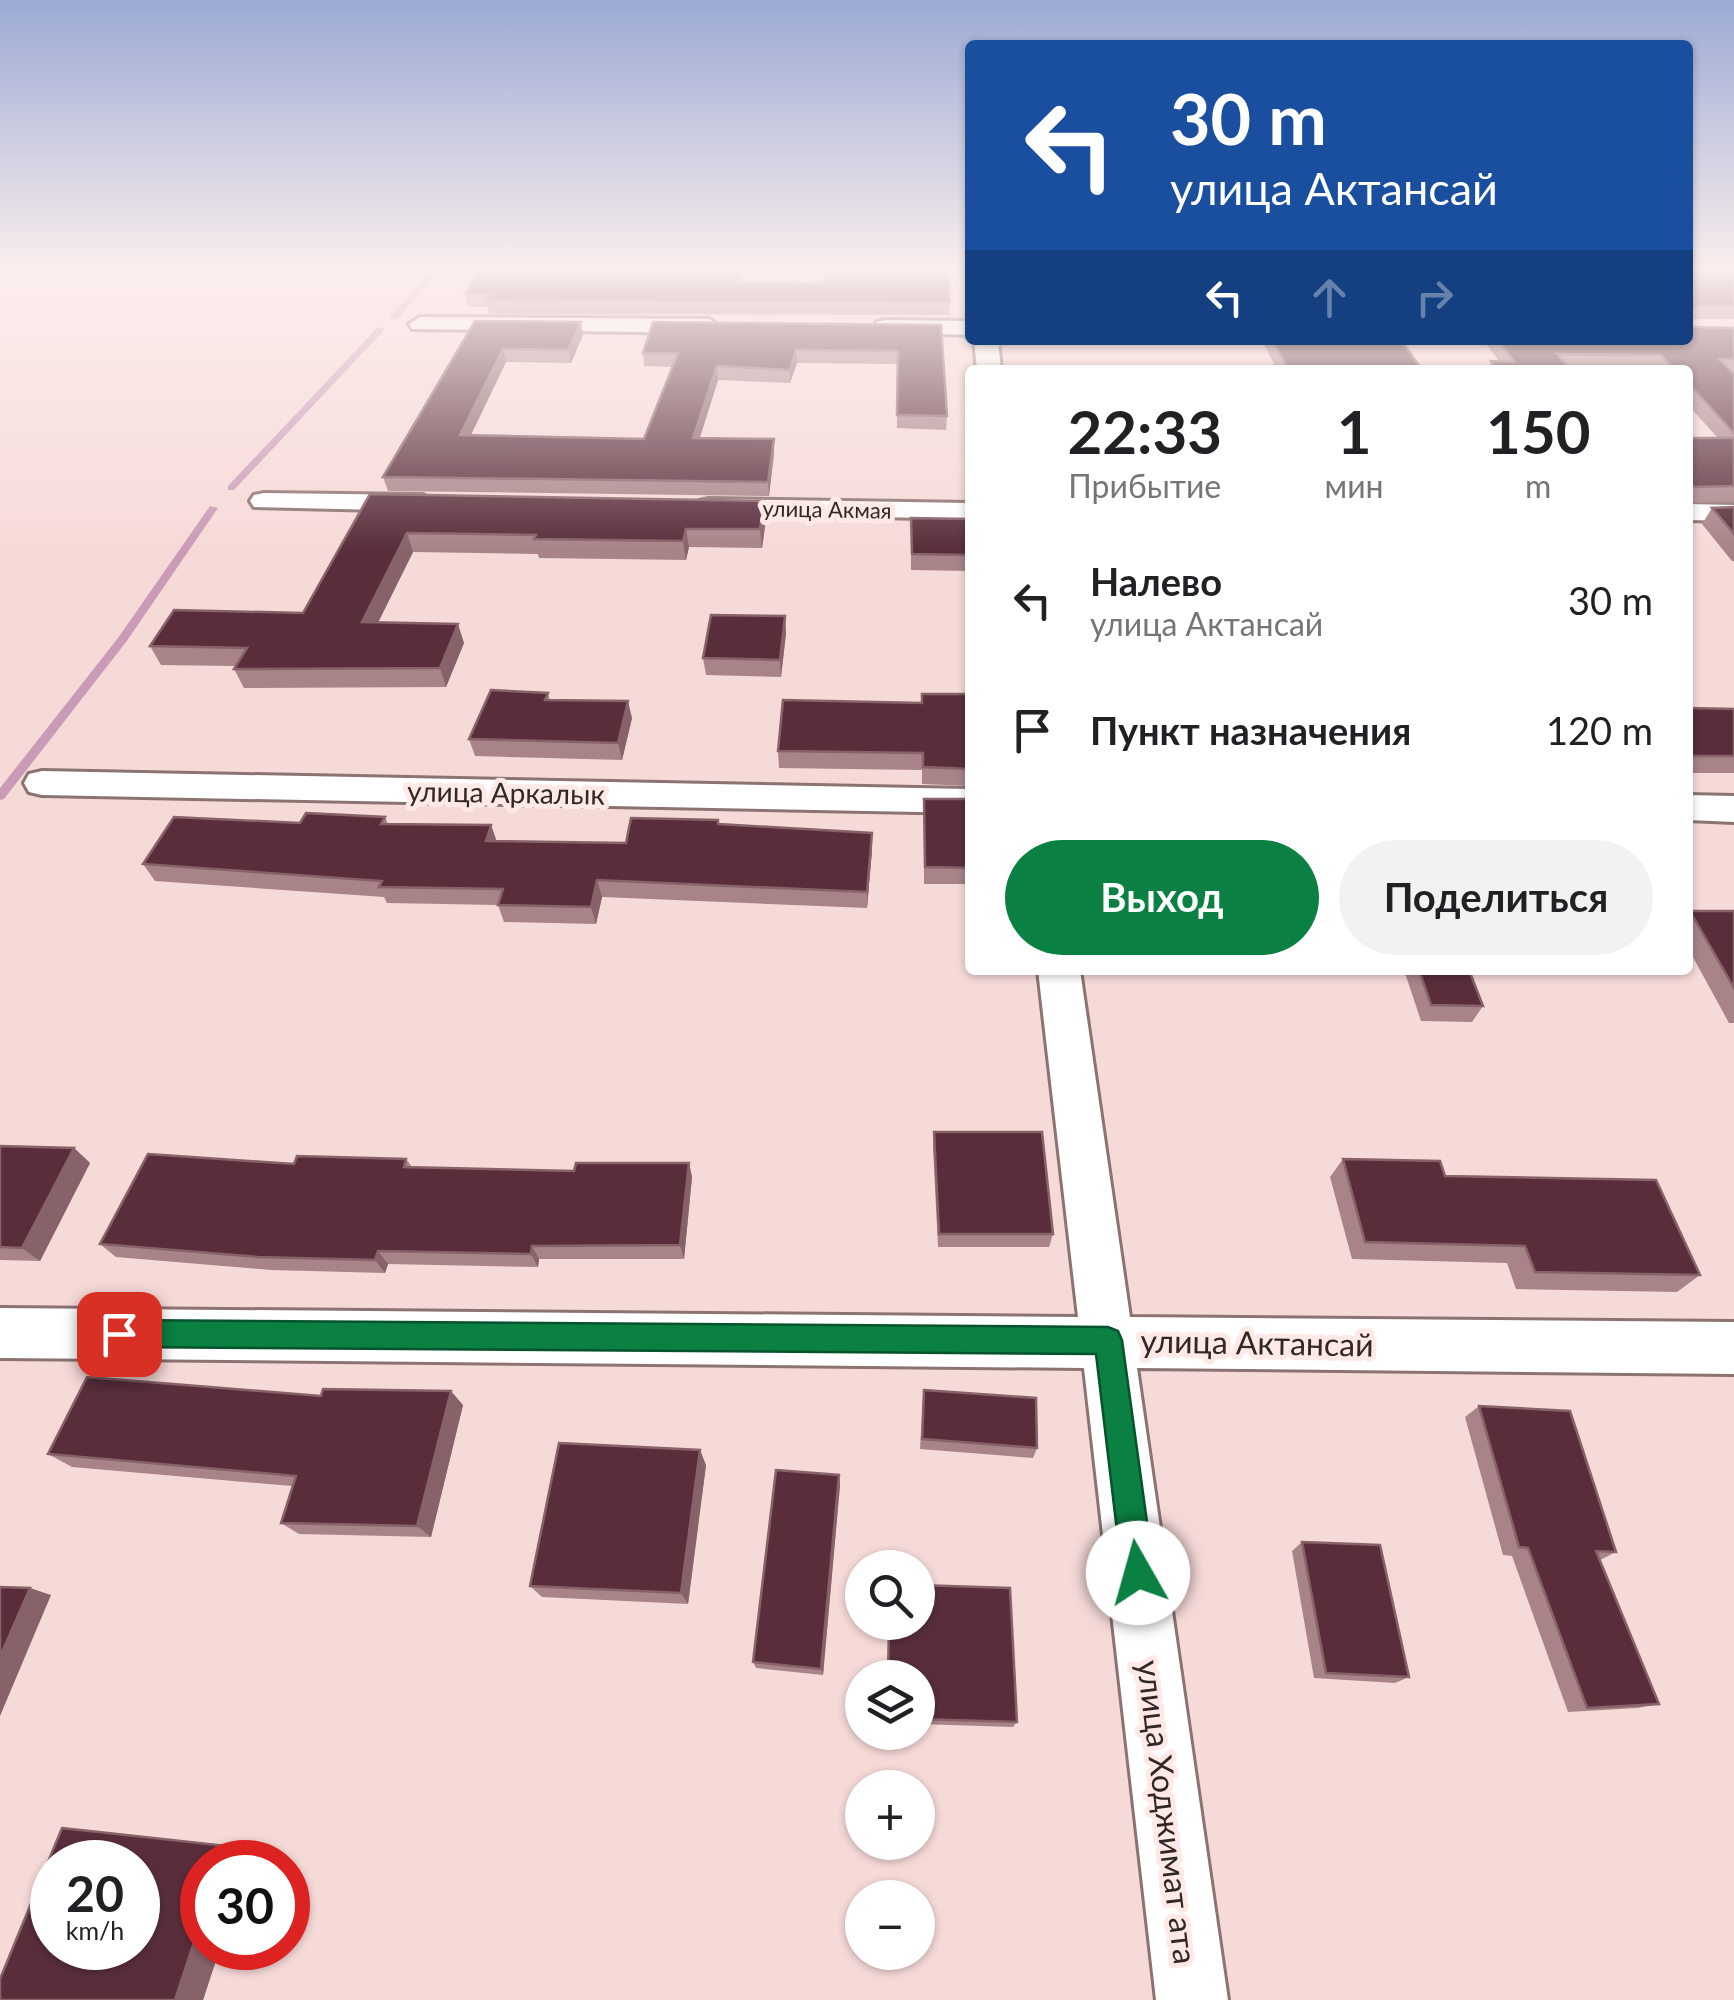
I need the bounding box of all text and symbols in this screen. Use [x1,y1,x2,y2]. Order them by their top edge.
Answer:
text: 30 m [1170,76,1327,160]
icon: left [1005,80,1135,210]
text: улица Актансай [1170,161,1498,215]
icon: left [1197,270,1252,325]
icon: ahead [1302,270,1357,325]
icon: right [1407,270,1462,325]
text: 22:33 [1067,395,1222,467]
text: 1 [1337,395,1372,467]
text: 150 [1486,395,1590,467]
text: Прибытие [1068,466,1221,505]
text: мин [1325,466,1384,505]
text: m [1525,466,1551,505]
street label: улица Акмая [762,494,892,524]
text: Налево [1090,558,1222,604]
icon: left [1005,573,1060,628]
text: 30 m [1568,577,1653,623]
text: улица Актансай [1090,604,1323,643]
icon: arrive [1005,703,1060,758]
text: Пункт назначения [1090,707,1411,753]
text: 120 m [1546,707,1653,753]
street label: улица Аркалык [407,773,606,811]
button: Выход [1005,840,1319,955]
button: Поделиться [1339,840,1653,955]
pin [77,1292,162,1377]
icon: arrive [92,1307,147,1362]
street label: улица Актансай [1140,1320,1374,1364]
position arrow [1086,1521,1190,1625]
map controls [845,1550,935,1970]
button: search [845,1550,935,1640]
street label: улица Ходжимат ата [1130,1658,1206,1966]
button: layers [845,1660,935,1750]
button: + [845,1770,935,1860]
speed limit sign: 30 [180,1840,310,1970]
text: 20 [66,1863,124,1923]
button: − [845,1880,935,1970]
text: km/h [66,1915,124,1945]

